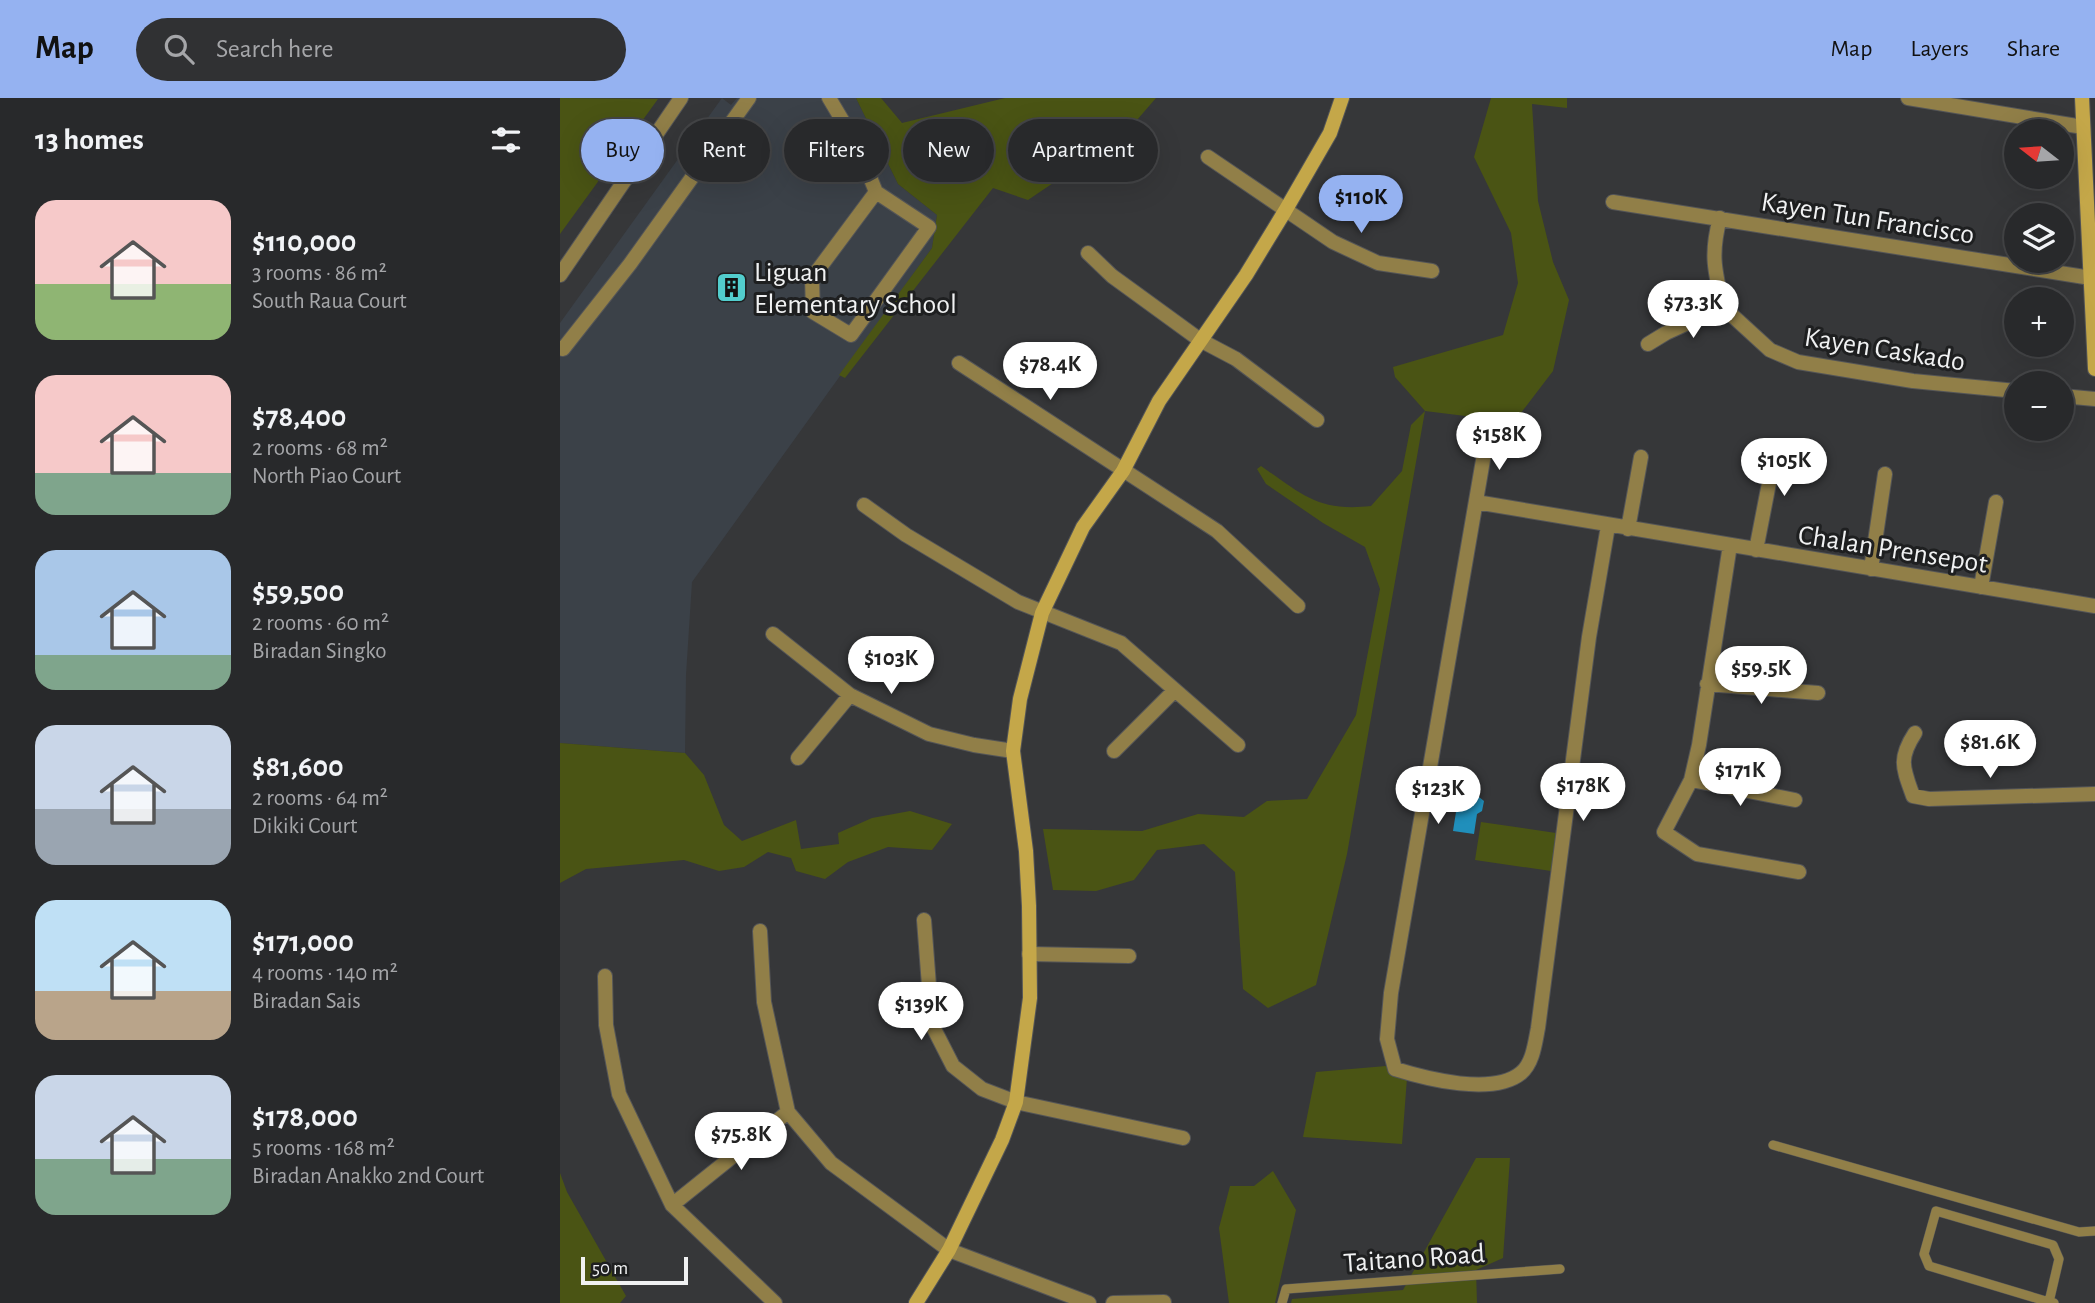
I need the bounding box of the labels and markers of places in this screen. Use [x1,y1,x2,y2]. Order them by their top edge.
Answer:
pin: $110K [1312,176,1410,235]
place label: Liguan Elementary School [754,259,957,319]
building icon: Liguan Elementary School [714,270,748,304]
pin: $73.3K [1636,280,1750,340]
pin: $78.4K [993,342,1107,402]
pin: $158K [1450,412,1548,472]
pin: $105K [1735,438,1833,498]
pin: $103K [842,636,940,696]
pin: $59.5K [1704,646,1818,706]
pin: $81.6K [1933,720,2047,780]
pin: $171K [1691,748,1789,808]
pin: $178K [1534,764,1632,823]
pin: $123K [1389,766,1487,826]
pin: $139K [872,982,970,1042]
pin: $75.8K [684,1112,798,1172]

